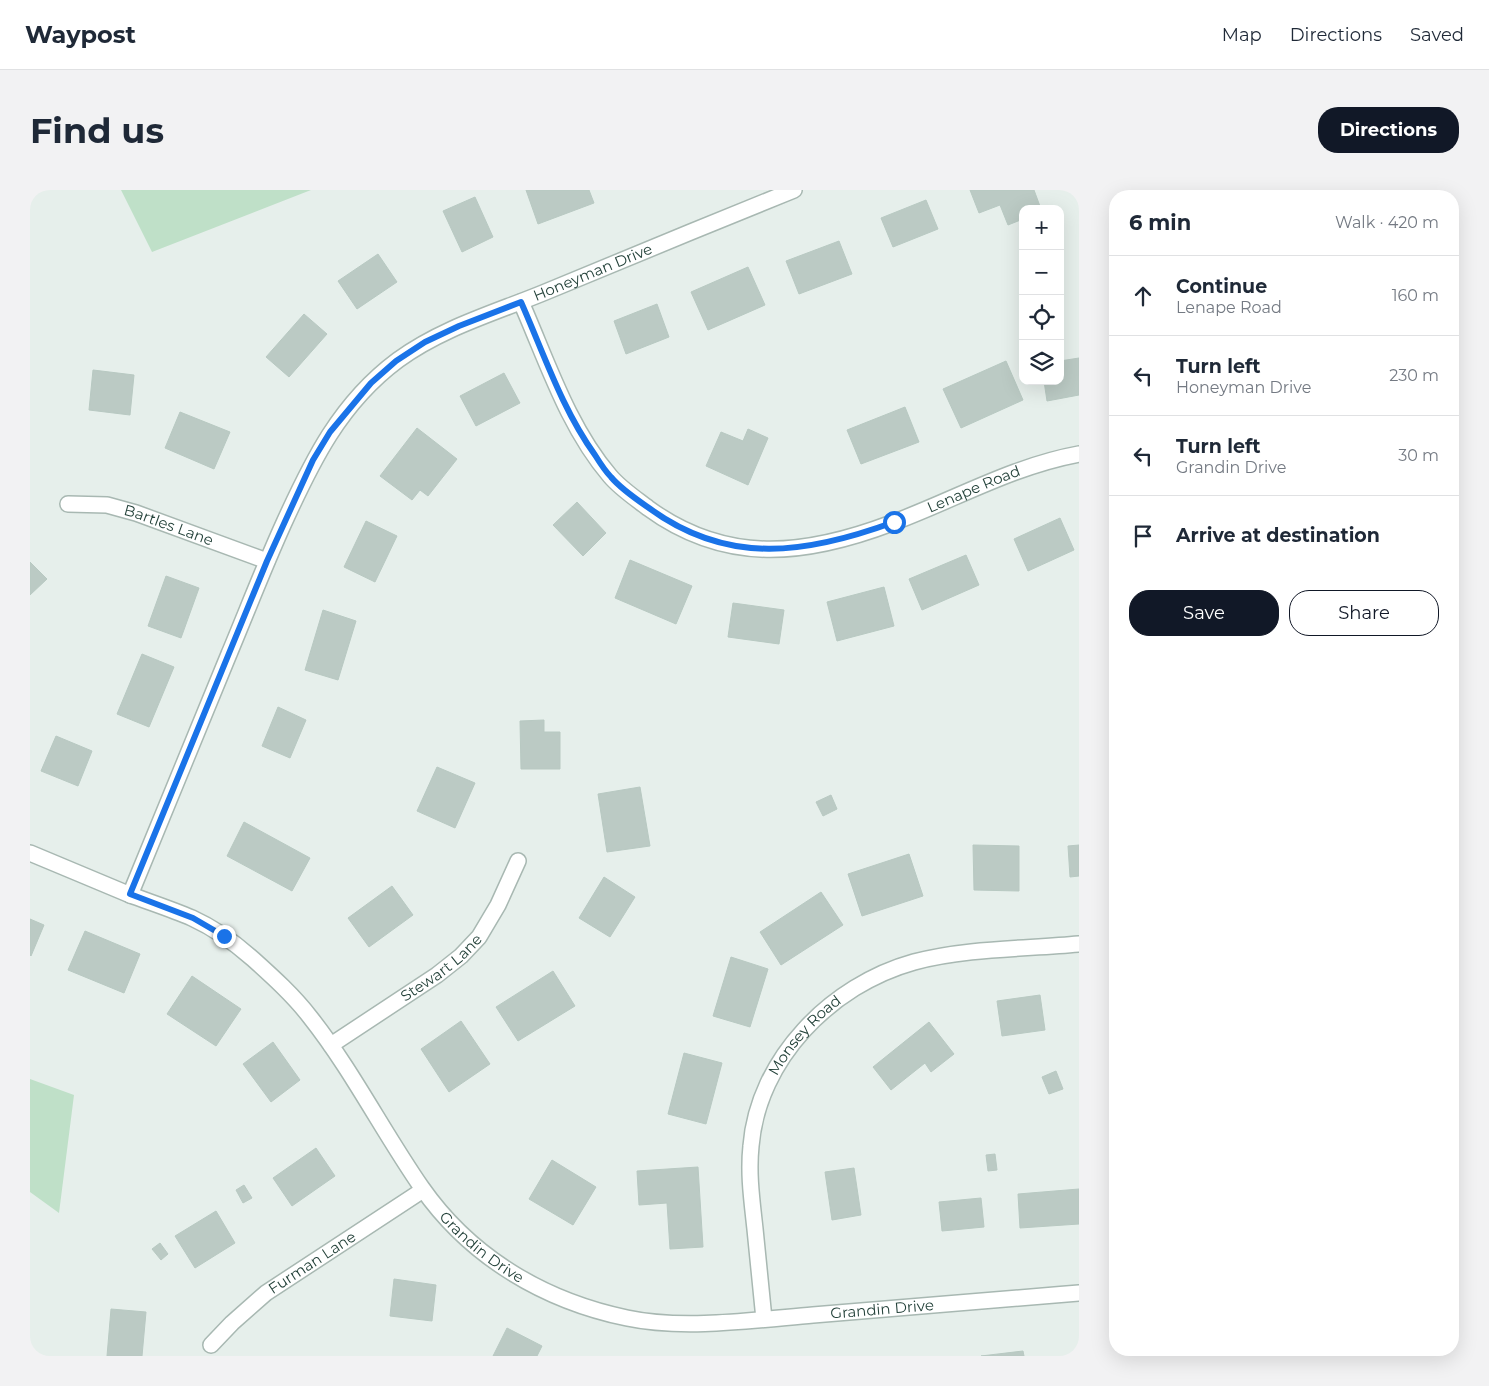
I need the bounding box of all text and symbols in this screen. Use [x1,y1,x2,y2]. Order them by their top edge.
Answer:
text: Waypost [25,20,136,49]
text: Map [1222,24,1262,46]
text: Directions [1290,24,1382,46]
text: Saved [1410,24,1464,46]
button: Directions [1318,107,1459,153]
text: Find us [30,109,164,152]
map controls [1019,205,1064,385]
button: + [1019,205,1064,250]
text: 6 min [1129,210,1191,235]
text: Walk · 420 m [1335,213,1439,232]
street label: Honeyman Drive [530,239,655,305]
button: − [1019,250,1064,295]
text: Continue [1176,275,1267,298]
icon: ahead [1129,282,1157,310]
text: 160 m [1392,286,1439,305]
button: locate [1019,295,1064,340]
text: Lenape Road [1176,298,1282,317]
button: layers [1019,340,1064,385]
text: Turn left [1176,355,1261,378]
icon: left [1129,362,1157,390]
text: 230 m [1389,366,1439,385]
text: Honeyman Drive [1176,378,1311,397]
text: Turn left [1176,435,1261,458]
icon: left [1129,442,1157,470]
text: 30 m [1398,446,1439,465]
text: Grandin Drive [1176,458,1286,477]
street label: Lenape Road [924,461,1023,517]
street label: Bartles Lane [122,500,216,550]
route start [883,511,906,534]
icon: arrive [1129,522,1157,550]
text: Arrive at destination [1176,524,1380,547]
button: Save [1129,590,1279,636]
button: Share [1289,590,1439,636]
route end [213,925,236,948]
street label: Stewart Lane [397,930,486,1005]
street label: Monsey Road [764,991,845,1079]
street label: Grandin Drive [436,1207,527,1287]
street label: Furman Lane [264,1227,359,1298]
street label: Grandin Drive [830,1295,935,1323]

